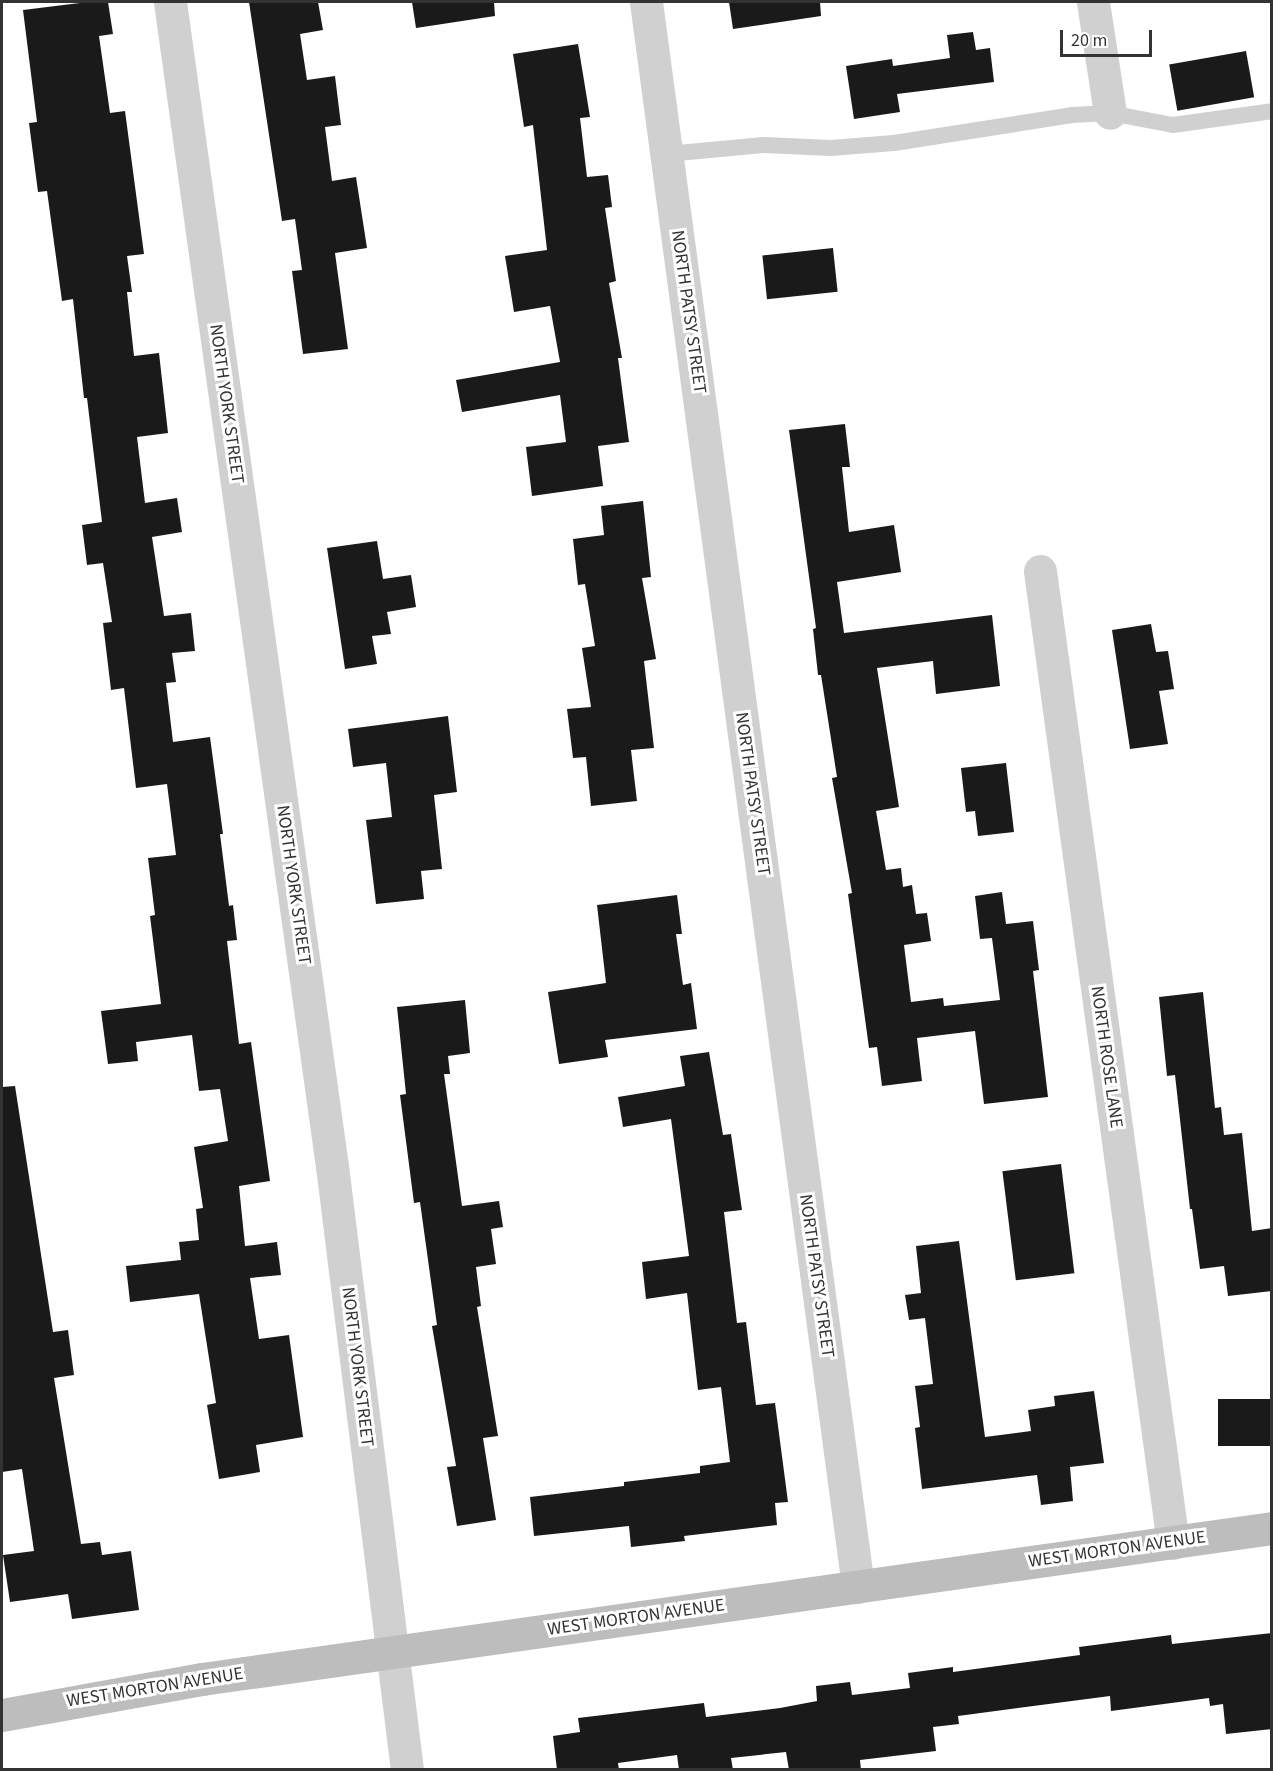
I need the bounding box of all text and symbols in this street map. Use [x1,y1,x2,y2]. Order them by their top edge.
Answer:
scale bar [1063,18,1154,56]
text: 20 m [1071,28,1107,53]
street label: NORTH PATSY STREET [666,229,710,395]
street label: NORTH YORK STREET [204,323,248,485]
street label: NORTH PATSY STREET [730,711,774,877]
street label: NORTH YORK STREET [271,804,315,966]
street label: NORTH ROSE LANE [1085,985,1127,1129]
street label: NORTH PATSY STREET [794,1193,838,1359]
street label: NORTH YORK STREET [336,1286,378,1448]
street label: WEST MORTON AVENUE [1027,1527,1207,1573]
street label: WEST MORTON AVENUE [546,1595,726,1641]
street label: WEST MORTON AVENUE [65,1663,245,1713]

